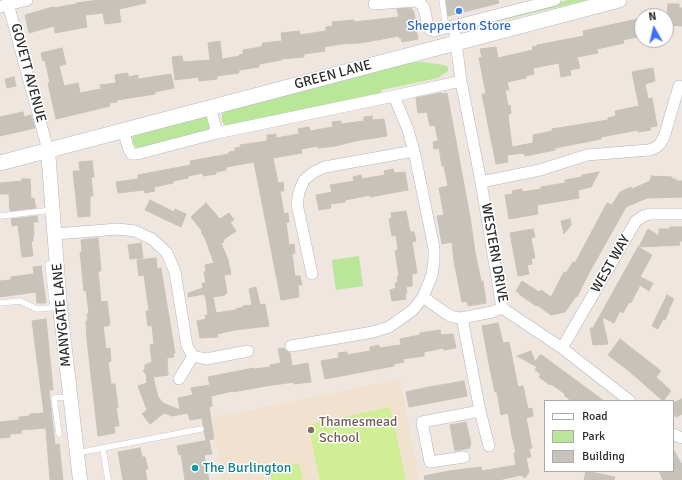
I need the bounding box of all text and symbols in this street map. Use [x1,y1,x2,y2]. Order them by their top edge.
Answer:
marker: Shepperton Store [454,6,464,16]
north arrow [634,8,674,48]
text: N [648,10,657,24]
place label: Shepperton Store [407,18,511,34]
street label: GOVETT AVENUE [7,22,49,124]
street label: GREEN LANE [293,57,373,93]
street label: WESTERN DRIVE [477,202,511,304]
street label: WEST WAY [588,232,634,296]
street label: MANYGATE LANE [49,262,75,368]
legend [544,400,674,472]
text: Road [582,409,608,424]
place label: Thamesmead School [319,414,398,446]
marker: Thamesmead School [306,425,316,435]
text: Park [582,429,605,444]
text: Building [582,449,625,464]
place label: The Burlington [203,460,291,476]
marker: The Burlington [190,463,200,473]

